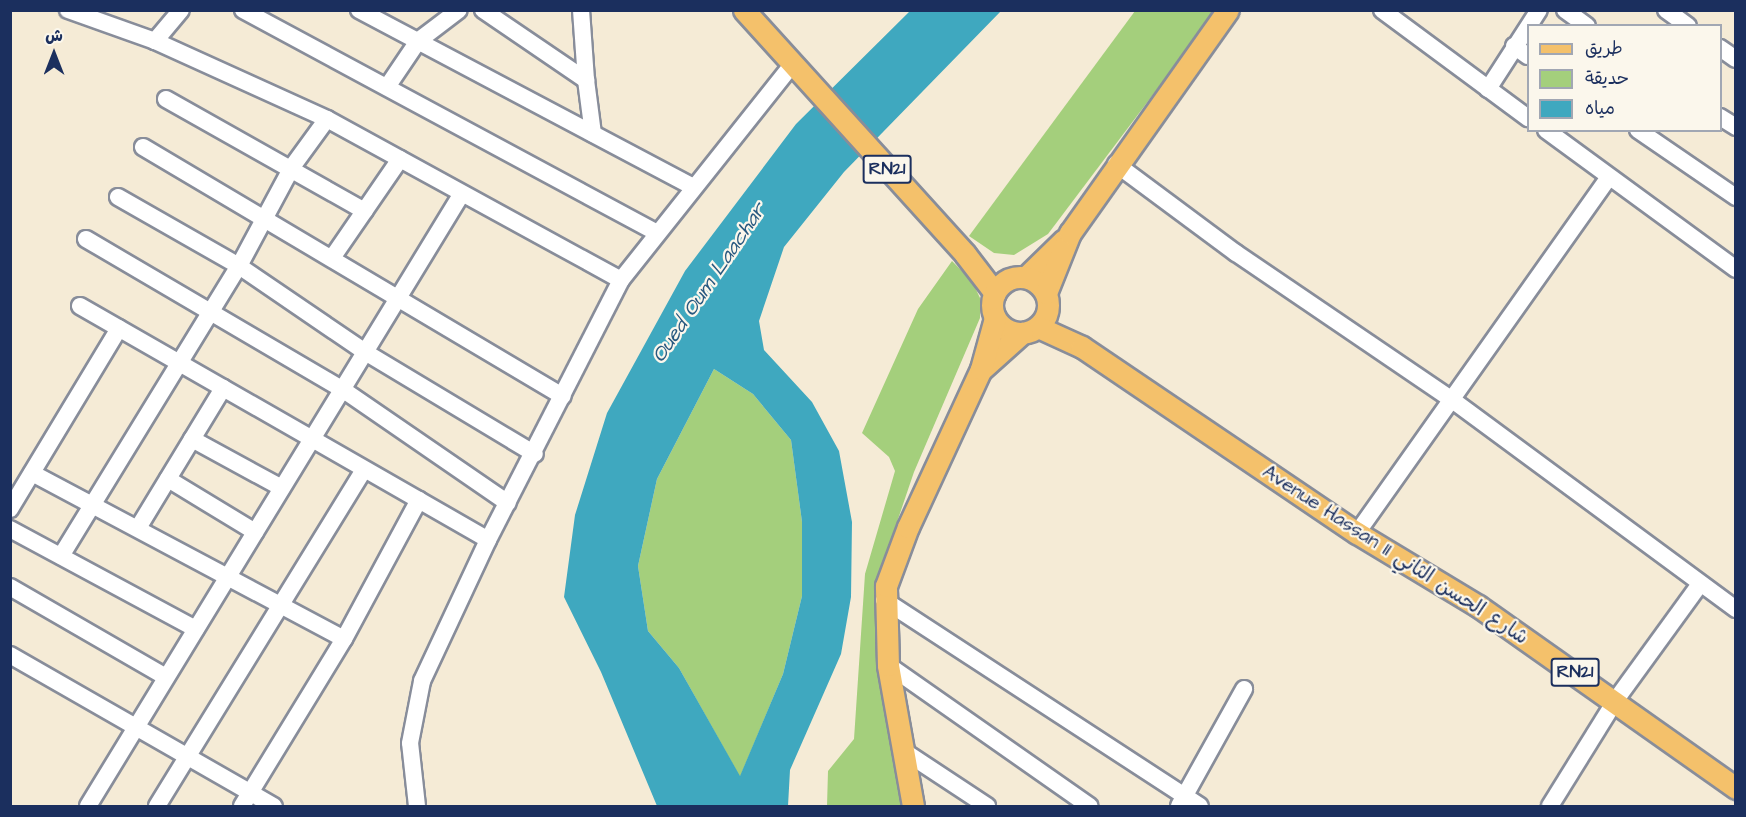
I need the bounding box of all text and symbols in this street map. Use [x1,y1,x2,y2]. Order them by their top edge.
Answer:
north arrow [24,24,84,84]
legend [1527,24,1722,132]
text: ش [45,25,63,47]
text: طريق [1585,36,1623,61]
text: حديقة [1585,66,1629,91]
text: مياه [1585,96,1615,121]
road number: RN21 [862,154,912,184]
water label: Oued Oum Laachar [646,199,772,367]
street label: Avenue Hassan II شارع الحسن الثاني [1258,460,1532,650]
road number: RN21 [1550,657,1600,687]

